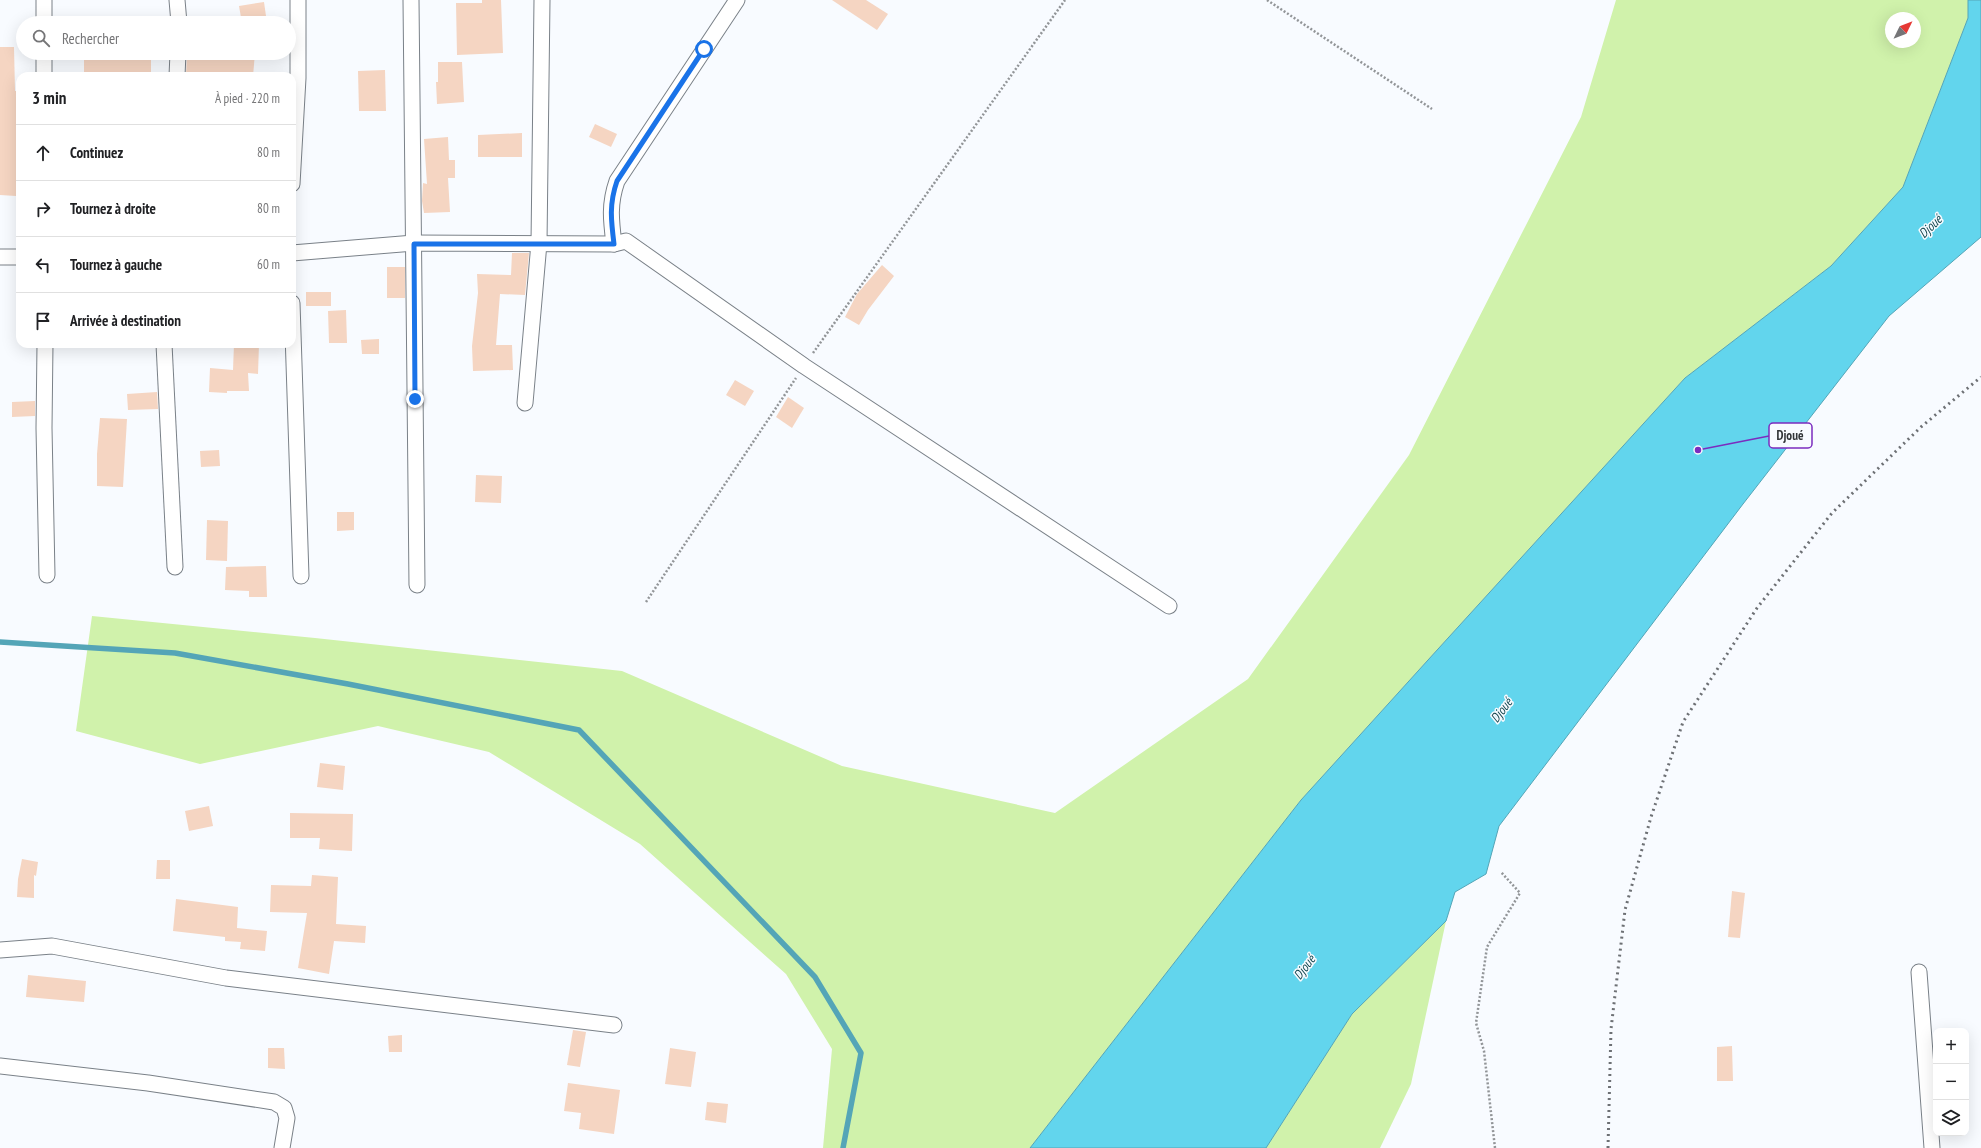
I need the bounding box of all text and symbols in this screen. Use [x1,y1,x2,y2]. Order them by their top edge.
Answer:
north arrow [1885,12,1921,48]
search box [16,16,296,60]
icon: search [30,27,52,49]
text: Rechercher [62,29,119,48]
route start [695,40,713,58]
text: 3 min [32,87,66,109]
text: À pied · 220 m [215,90,280,107]
icon: ahead [32,142,54,164]
text: Continuez [70,143,123,162]
text: 80 m [257,144,280,161]
icon: right [32,198,54,220]
text: Tournez à droite [70,199,156,218]
text: 80 m [257,200,280,217]
water label: Djoué [1915,210,1947,242]
icon: left [32,254,54,276]
text: Tournez à gauche [70,255,162,274]
text: 60 m [257,256,280,273]
icon: arrive [32,310,54,332]
text: Arrivée à destination [70,311,181,330]
route end [406,390,424,408]
callout: Djoué [1769,423,1812,448]
text: Djoué [1776,427,1804,444]
water label: Djoué [1487,693,1517,726]
water label: Djoué [1290,950,1320,983]
map controls [1933,1028,1969,1136]
button: + [1933,1028,1969,1064]
button: − [1933,1064,1969,1100]
button: layers [1933,1100,1969,1136]

